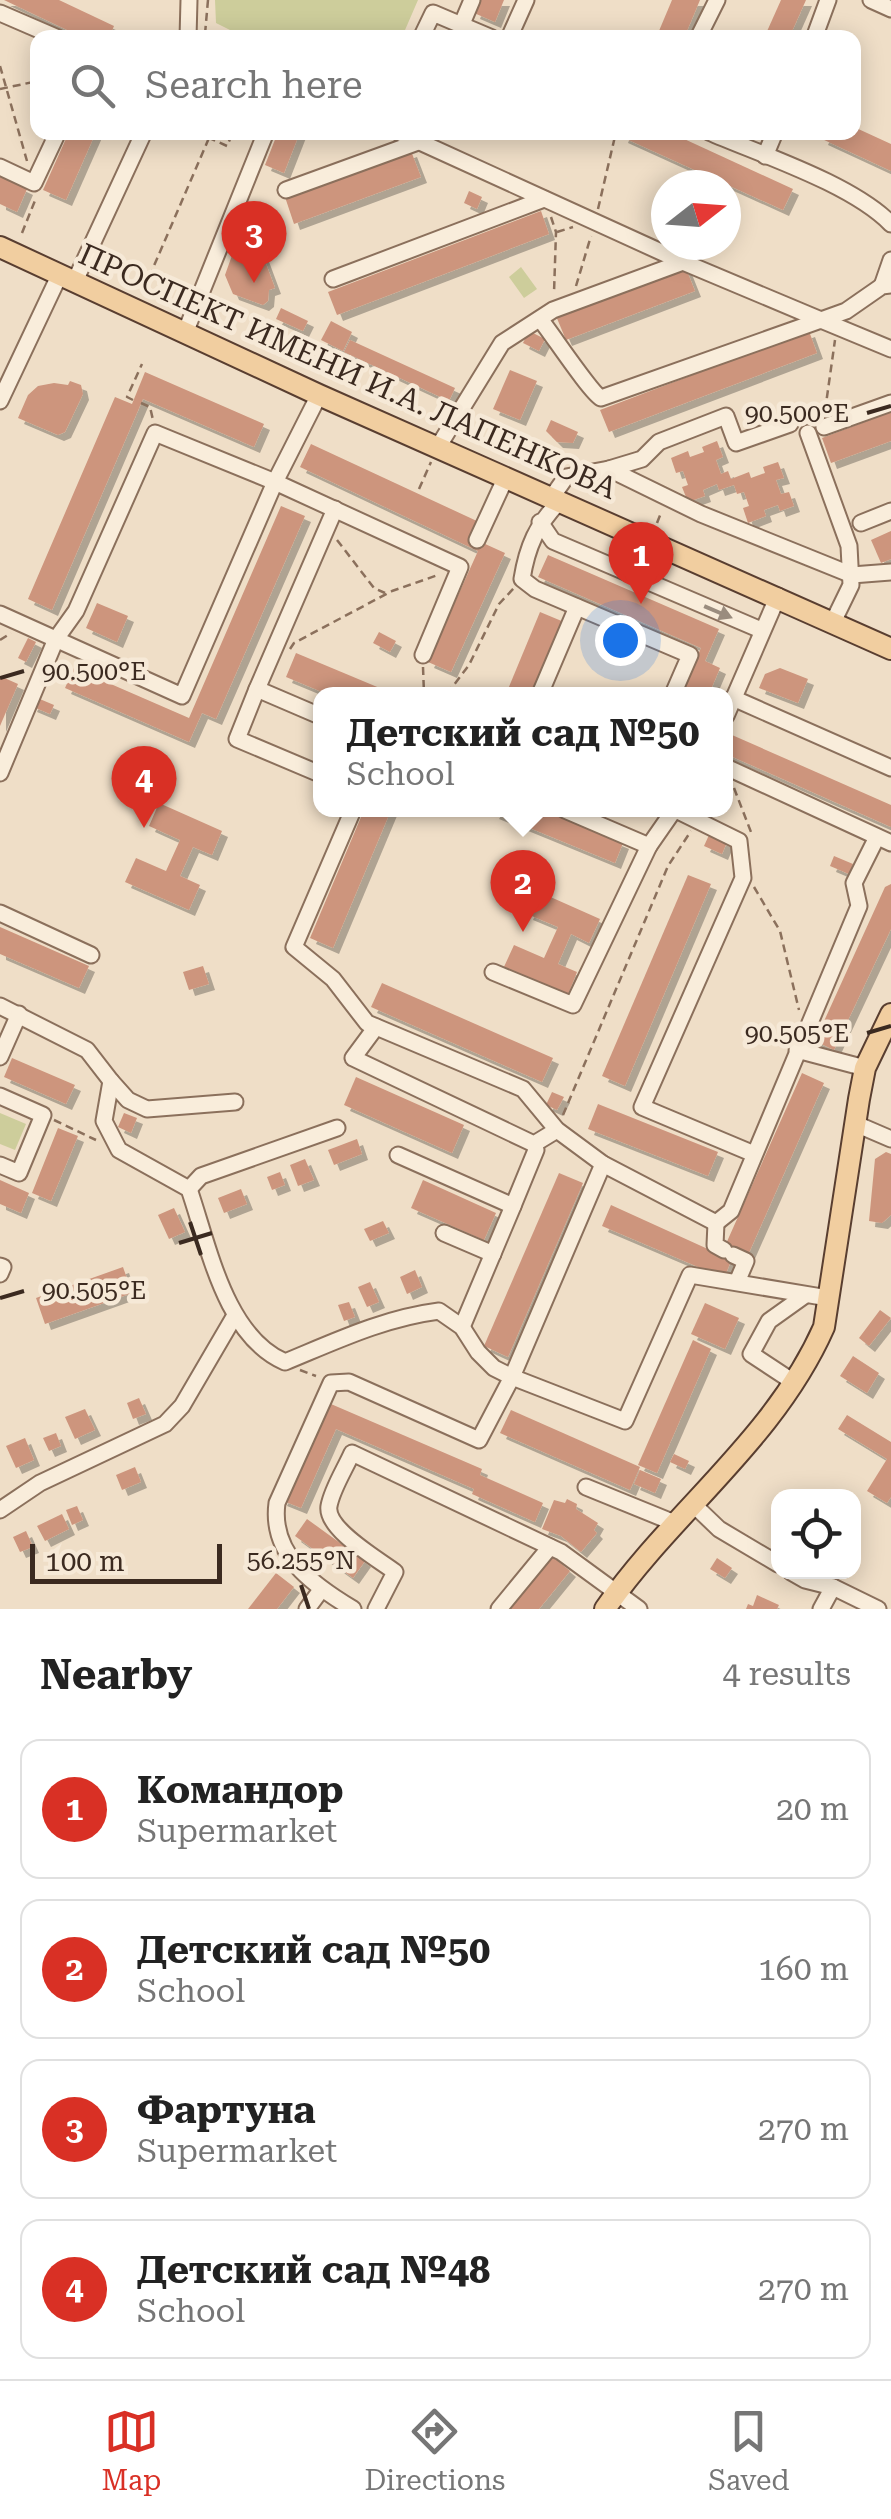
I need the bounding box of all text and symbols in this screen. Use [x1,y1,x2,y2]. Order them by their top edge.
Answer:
search box [30,30,861,140]
icon: search [65,58,120,113]
text: Search here [145,63,363,107]
north arrow [651,170,741,260]
pin: 3 [222,200,286,283]
street label: ПРОСПЕКТ ИМЕНИ И.А. ЛАПЕНКОВА [74,236,622,506]
text: 90.500°E [745,399,849,428]
pin: 1 [608,522,674,604]
one-way arrow [703,604,732,620]
your location [595,615,646,666]
text: 90.500°E [42,657,146,686]
popup [313,687,733,817]
text: Детский сад №50 [346,711,700,755]
pin: 4 [112,746,176,828]
text: School [346,755,455,793]
pin: 2 [490,850,556,932]
text: 90.505°E [745,1019,849,1048]
text: 90.505°E [42,1276,146,1305]
map controls [771,1489,861,1579]
button: locate [771,1489,861,1579]
scale bar [30,1539,222,1584]
text: 100 m [45,1545,125,1578]
text: 56.255°N [247,1546,355,1575]
text: Nearby [40,1650,192,1699]
text: 4 results [723,1655,851,1693]
text: Командор [137,1768,344,1812]
text: 1 [66,1790,83,1828]
text: 20 m [776,1790,849,1828]
text: Supermarket [137,1812,337,1850]
text: Детский сад №50 [137,1928,490,1972]
text: 2 [66,1950,83,1988]
text: 160 m [758,1950,849,1988]
text: School [137,1972,245,2010]
text: Фартуна [137,2088,316,2132]
text: 3 [66,2110,83,2148]
text: 270 m [758,2110,849,2148]
text: Supermarket [137,2132,337,2170]
text: Детский сад №48 [137,2248,490,2292]
text: 4 [66,2270,83,2308]
text: 270 m [758,2270,849,2308]
text: School [137,2292,245,2330]
tab: Map [102,2404,161,2497]
tab: Directions [364,2404,505,2497]
tab: Saved [708,2404,790,2497]

